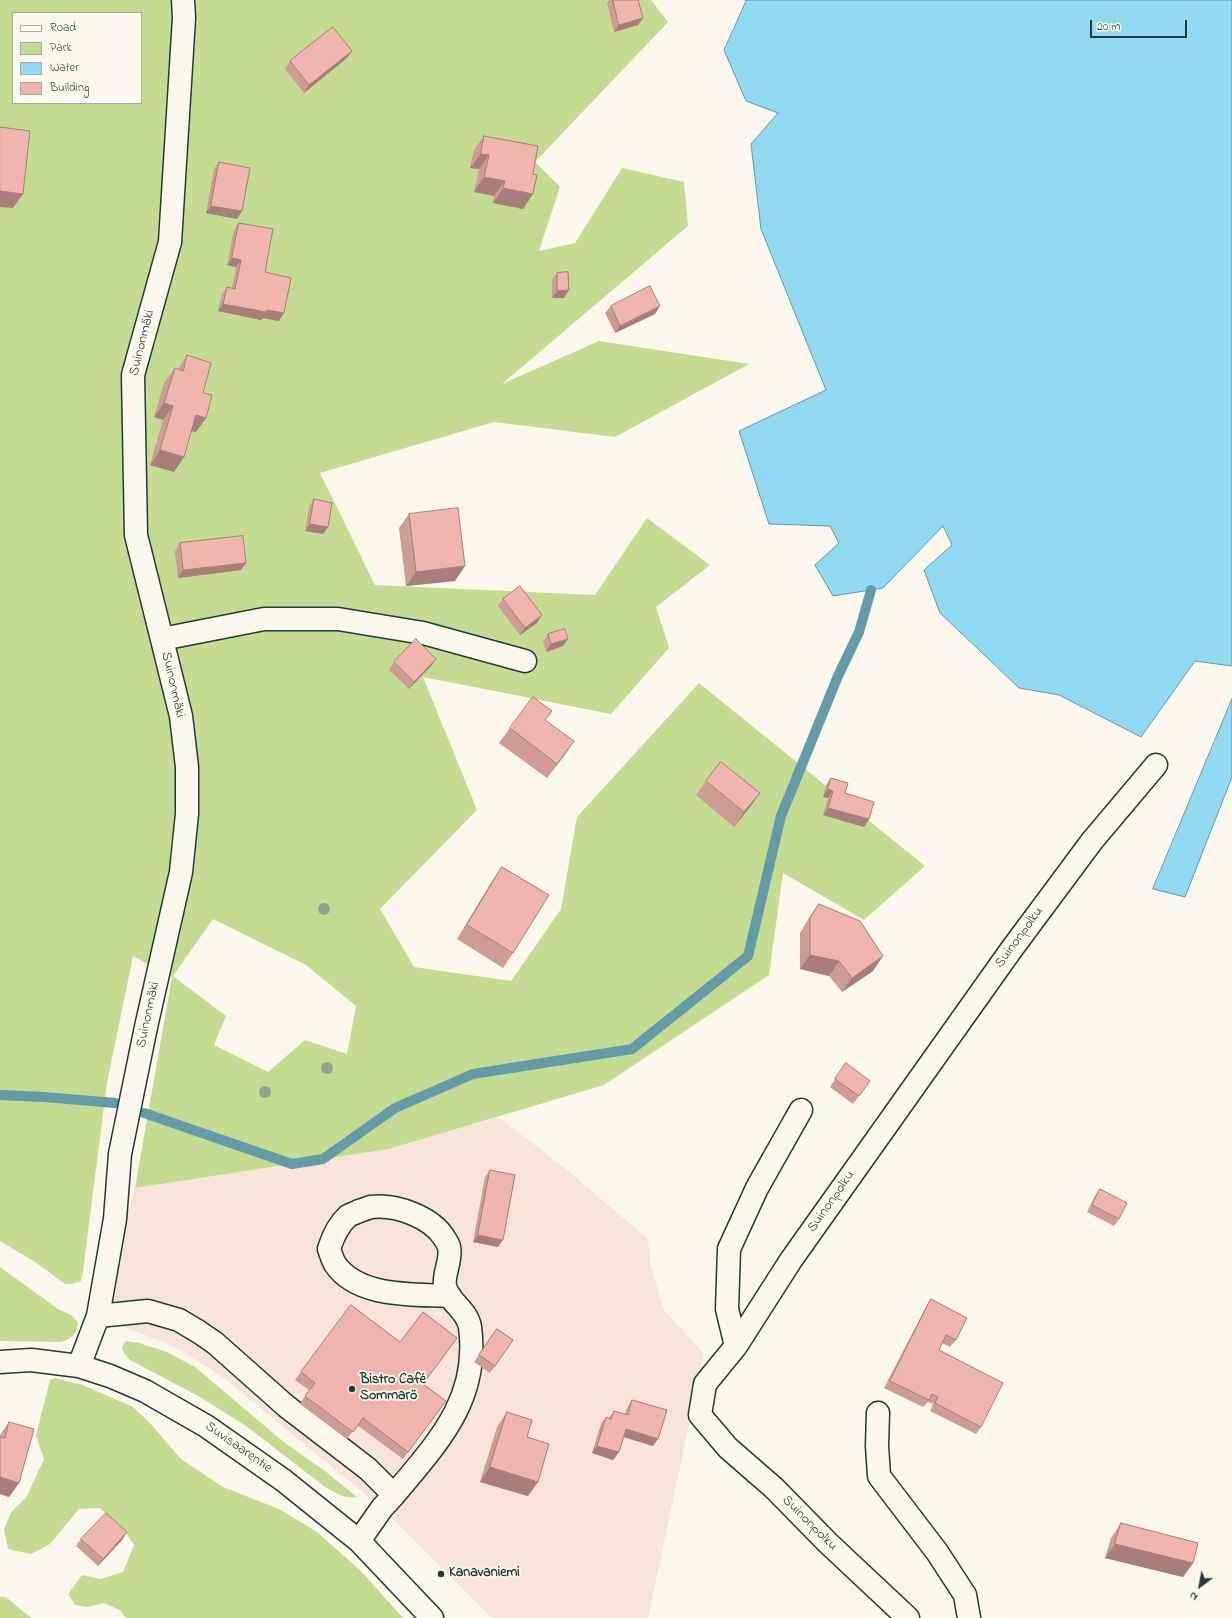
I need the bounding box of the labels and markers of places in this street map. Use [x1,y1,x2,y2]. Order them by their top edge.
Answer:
place label: Bistro Café Sommarö [360,1373,426,1406]
marker: Bistro Café Sommarö [347,1384,357,1394]
place label: Kanavaniemi [449,1566,520,1582]
marker: Kanavaniemi [436,1569,446,1579]

